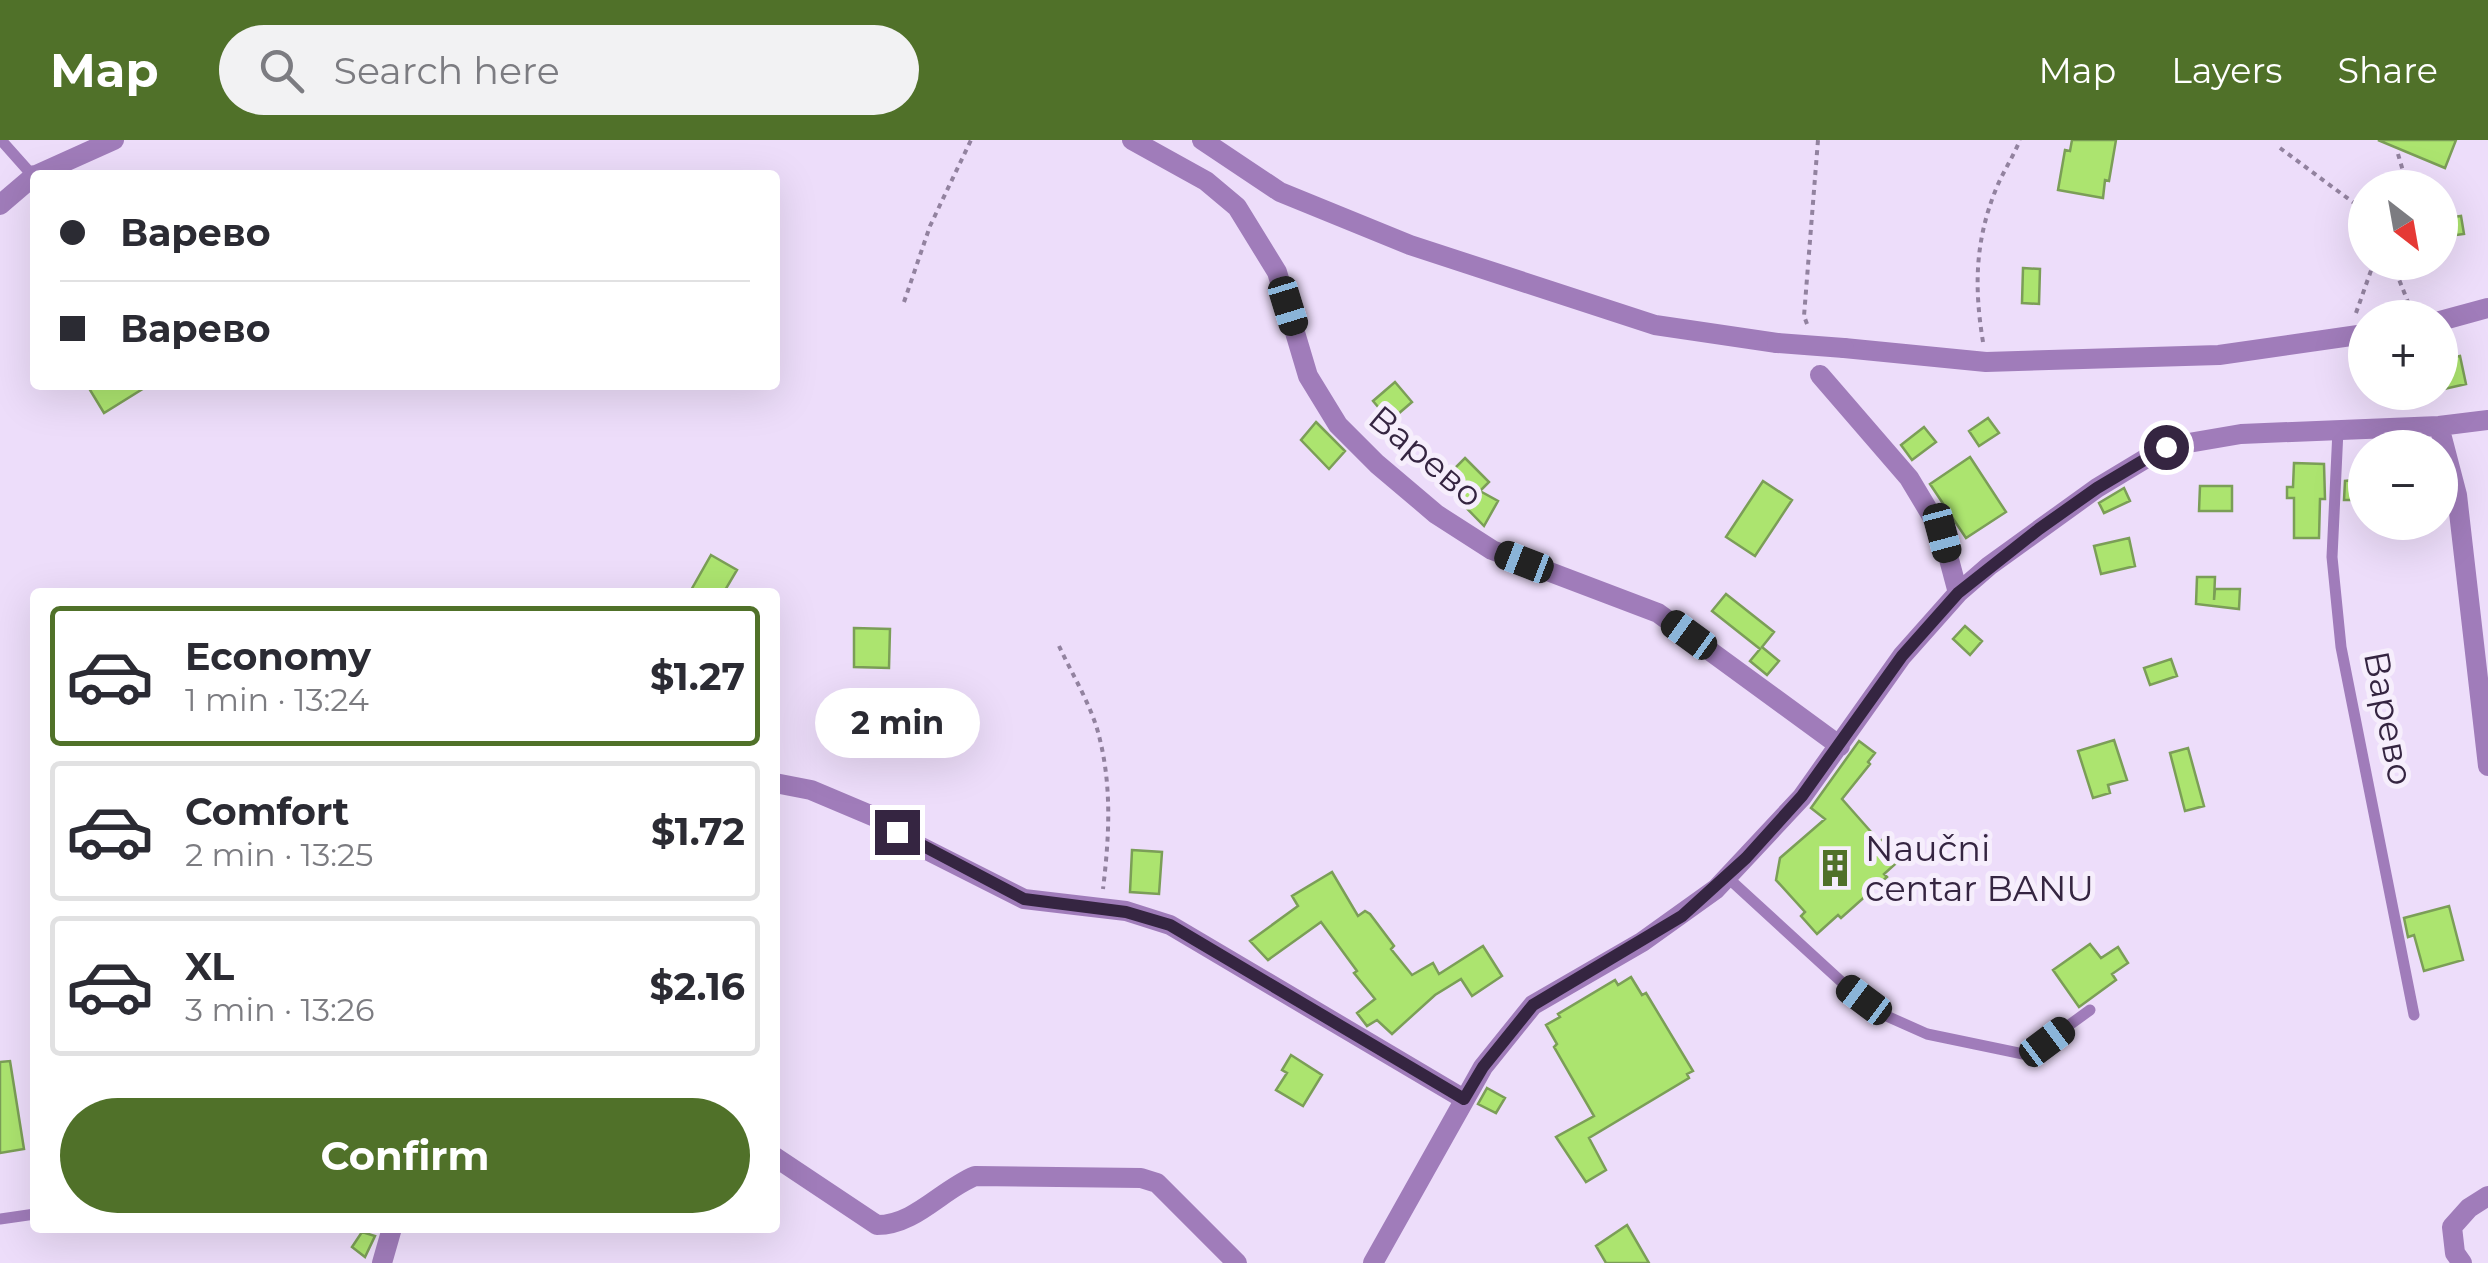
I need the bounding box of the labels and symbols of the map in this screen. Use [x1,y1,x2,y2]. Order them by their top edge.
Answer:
north arrow [2348,170,2458,280]
car [1265,273,1311,339]
street label: Варево [1360,396,1492,516]
route start [2144,425,2189,470]
car [1920,500,1964,566]
car [1491,537,1557,587]
car [1656,605,1722,665]
street label: Варево [2355,647,2423,789]
callout: 2 min [814,687,980,757]
route end [875,810,920,855]
place label: Naučni centar BANU [1865,827,2094,910]
building icon: Naučni centar BANU [1814,847,1856,889]
car [1831,970,1897,1030]
car [2014,1012,2080,1072]

